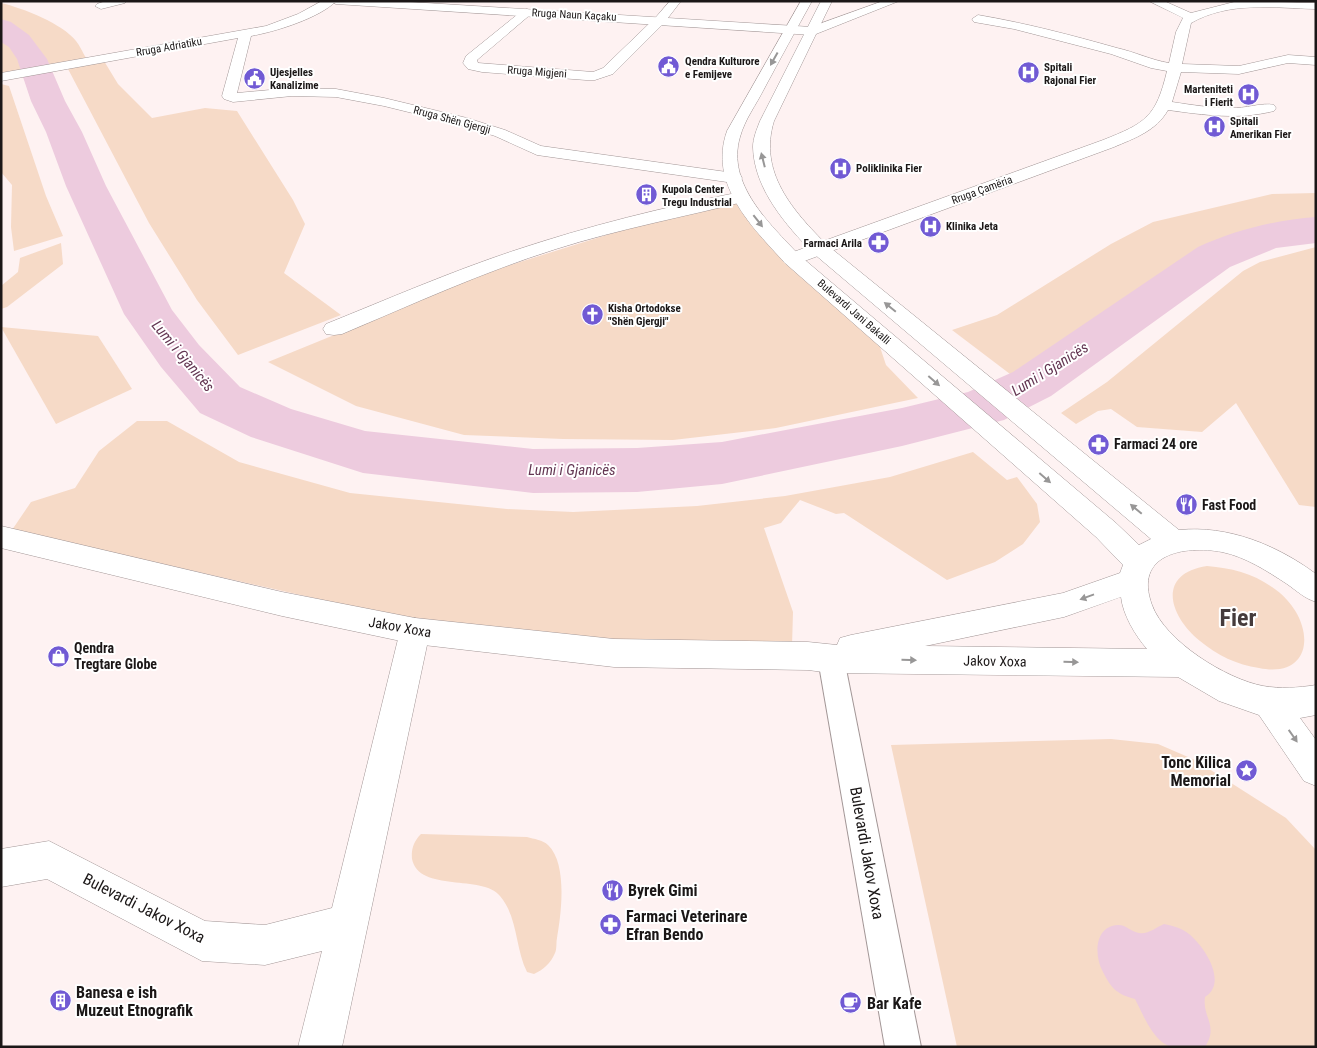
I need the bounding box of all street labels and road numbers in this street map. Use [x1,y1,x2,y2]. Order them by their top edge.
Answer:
street label: Rruga Naun Kaçaku [531,6,617,24]
street label: Rruga Adriatiku [135,35,203,59]
street label: Rruga Migjeni [507,63,567,81]
street label: Rruga Shën Gjergji [412,103,492,137]
street label: Rruga Çamëria [950,173,1014,207]
street label: Bulevardi Jani Bakalli [815,277,893,347]
street label: Jakov Xoxa [367,614,433,640]
street label: Jakov Xoxa [963,652,1027,670]
street label: Bulevardi Jakov Xoxa [846,785,888,921]
street label: Bulevardi Jakov Xoxa [80,869,208,947]

